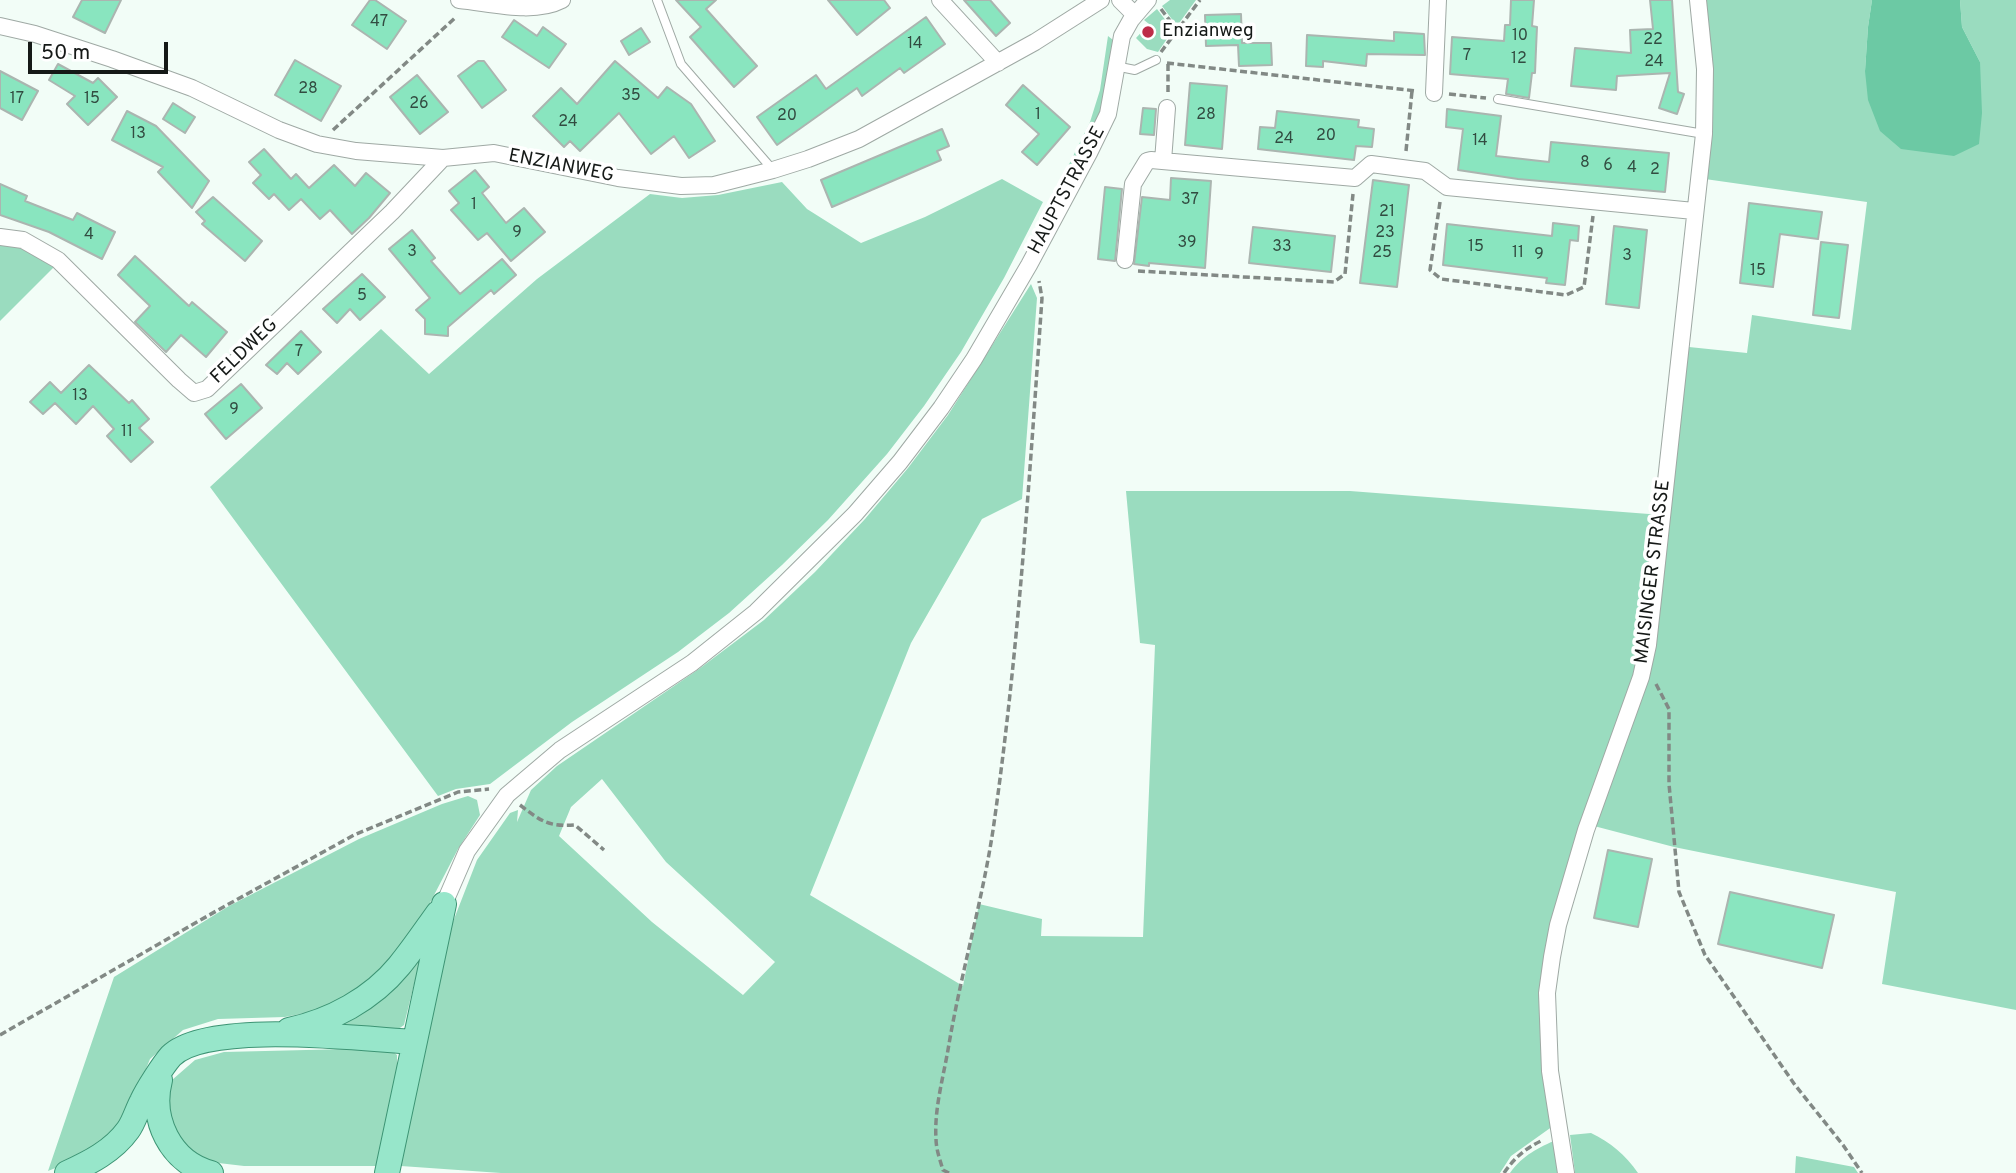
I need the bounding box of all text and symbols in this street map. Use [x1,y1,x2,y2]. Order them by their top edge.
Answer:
house number: 47 [370,13,388,33]
place label: Enzianweg [1162,21,1254,43]
marker: Enzianweg [1140,24,1156,40]
house number: 10 [1512,27,1528,47]
scale bar [32,28,172,72]
house number: 22 [1643,31,1663,51]
house number: 14 [907,35,923,55]
text: 50 m [41,40,90,67]
house number: 7 [1463,47,1471,67]
house number: 12 [1511,50,1527,70]
house number: 24 [1644,53,1664,73]
house number: 28 [298,80,318,100]
house number: 35 [621,87,641,107]
house number: 17 [10,90,24,110]
house number: 15 [84,90,100,110]
house number: 26 [409,95,429,115]
house number: 1 [1035,106,1041,126]
house number: 28 [1196,106,1216,126]
house number: 20 [777,107,797,127]
house number: 24 [558,113,578,133]
street label: HAUPTSTRASSE [1025,123,1111,259]
house number: 13 [130,125,146,145]
house number: 20 [1316,127,1336,147]
house number: 24 [1274,130,1294,150]
house number: 14 [1472,132,1488,152]
street label: ENZIANWEG [506,146,616,188]
house number: 8 [1580,154,1590,174]
house number: 6 [1603,157,1613,177]
house number: 4 [1627,159,1637,179]
house number: 2 [1650,161,1660,181]
house number: 37 [1181,191,1199,211]
house number: 1 [471,196,477,216]
house number: 21 [1379,203,1395,223]
house number: 9 [512,224,522,244]
house number: 23 [1375,224,1395,244]
house number: 4 [84,226,94,246]
house number: 39 [1178,234,1196,254]
house number: 33 [1272,238,1292,258]
house number: 15 [1468,238,1484,258]
house number: 3 [407,243,417,263]
house number: 25 [1372,244,1392,264]
house number: 11 [1512,244,1524,264]
house number: 9 [1534,246,1544,266]
house number: 3 [1622,247,1632,267]
house number: 15 [1750,262,1766,282]
house number: 5 [357,287,367,307]
street label: FELDWEG [207,314,283,390]
house number: 7 [295,343,303,363]
house number: 13 [72,387,88,407]
house number: 9 [229,401,239,421]
house number: 11 [121,423,133,443]
street label: MAISINGER STRASSE [1631,479,1677,665]

